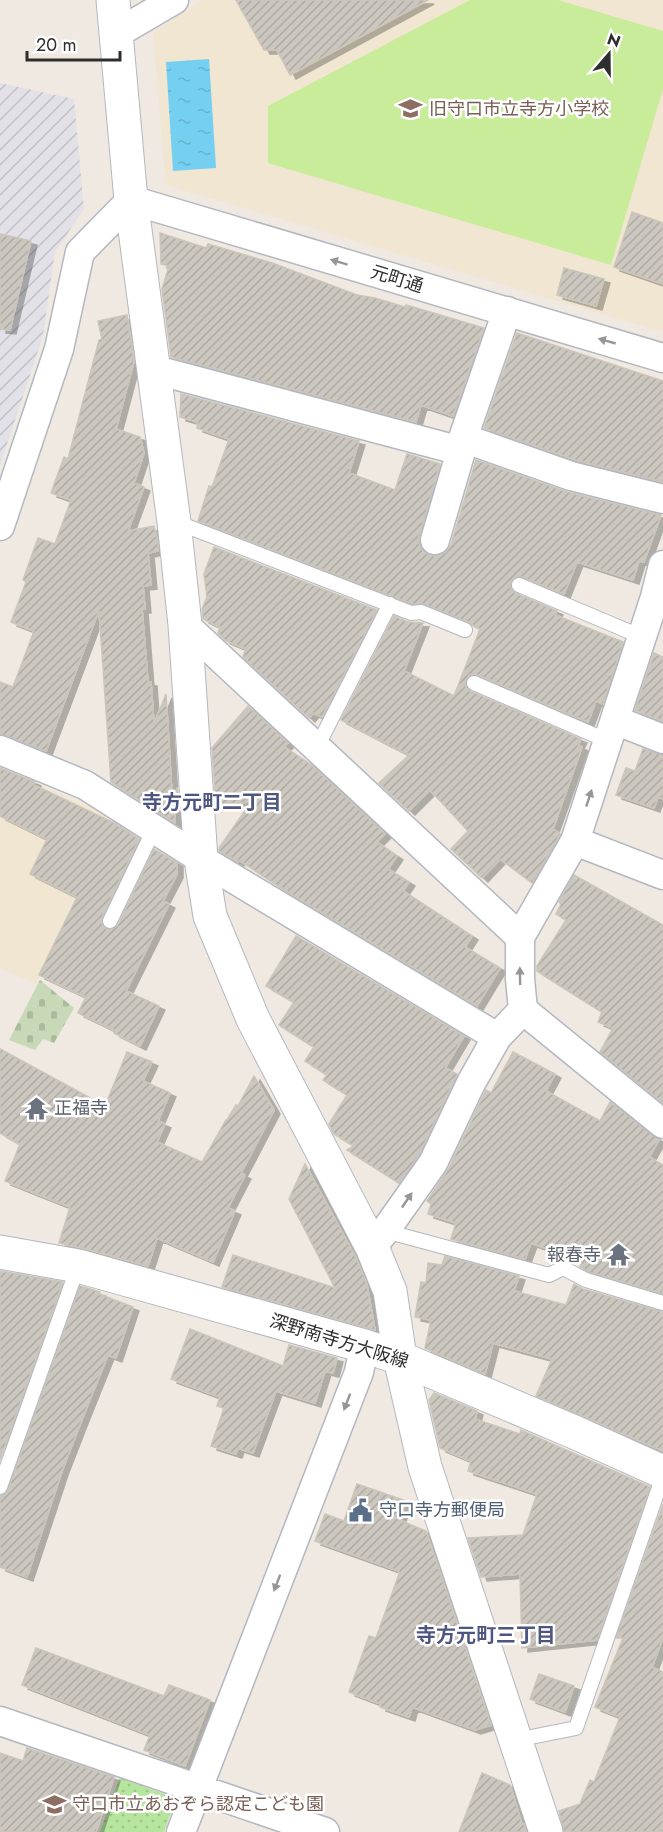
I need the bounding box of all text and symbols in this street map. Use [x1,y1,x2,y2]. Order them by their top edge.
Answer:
scale bar [27,24,120,62]
north arrow [579,24,639,84]
text: N [604,27,624,53]
text: 20 m [36,32,76,58]
school or university icon: 旧守口市立寺方小学校 [398,96,424,122]
place label: 旧守口市立寺方小学校 [429,96,609,122]
one-way arrow [330,257,348,266]
street label: 元町通 [367,259,427,299]
one-way arrow [598,336,616,345]
district label: 寺方元町二丁目 [142,788,282,817]
one-way arrow [585,789,594,807]
one-way arrow [515,967,525,986]
temple icon: 正福寺 [23,1095,49,1121]
place label: 正福寺 [54,1095,108,1121]
one-way arrow [401,1192,412,1208]
place label: 報春寺 [547,1242,601,1268]
temple icon: 報春寺 [606,1242,632,1268]
street label: 深野南寺方大阪線 [266,1308,412,1374]
one-way arrow [342,1393,352,1411]
public building icon: 守口寺方郵便局 [348,1497,374,1523]
place label: 守口寺方郵便局 [379,1497,505,1523]
one-way arrow [272,1575,282,1593]
district label: 寺方元町三丁目 [416,1621,556,1650]
school or university icon: 守口市立あおぞら認定こども園 [41,1791,67,1817]
place label: 守口市立あおぞら認定こども園 [72,1791,324,1817]

